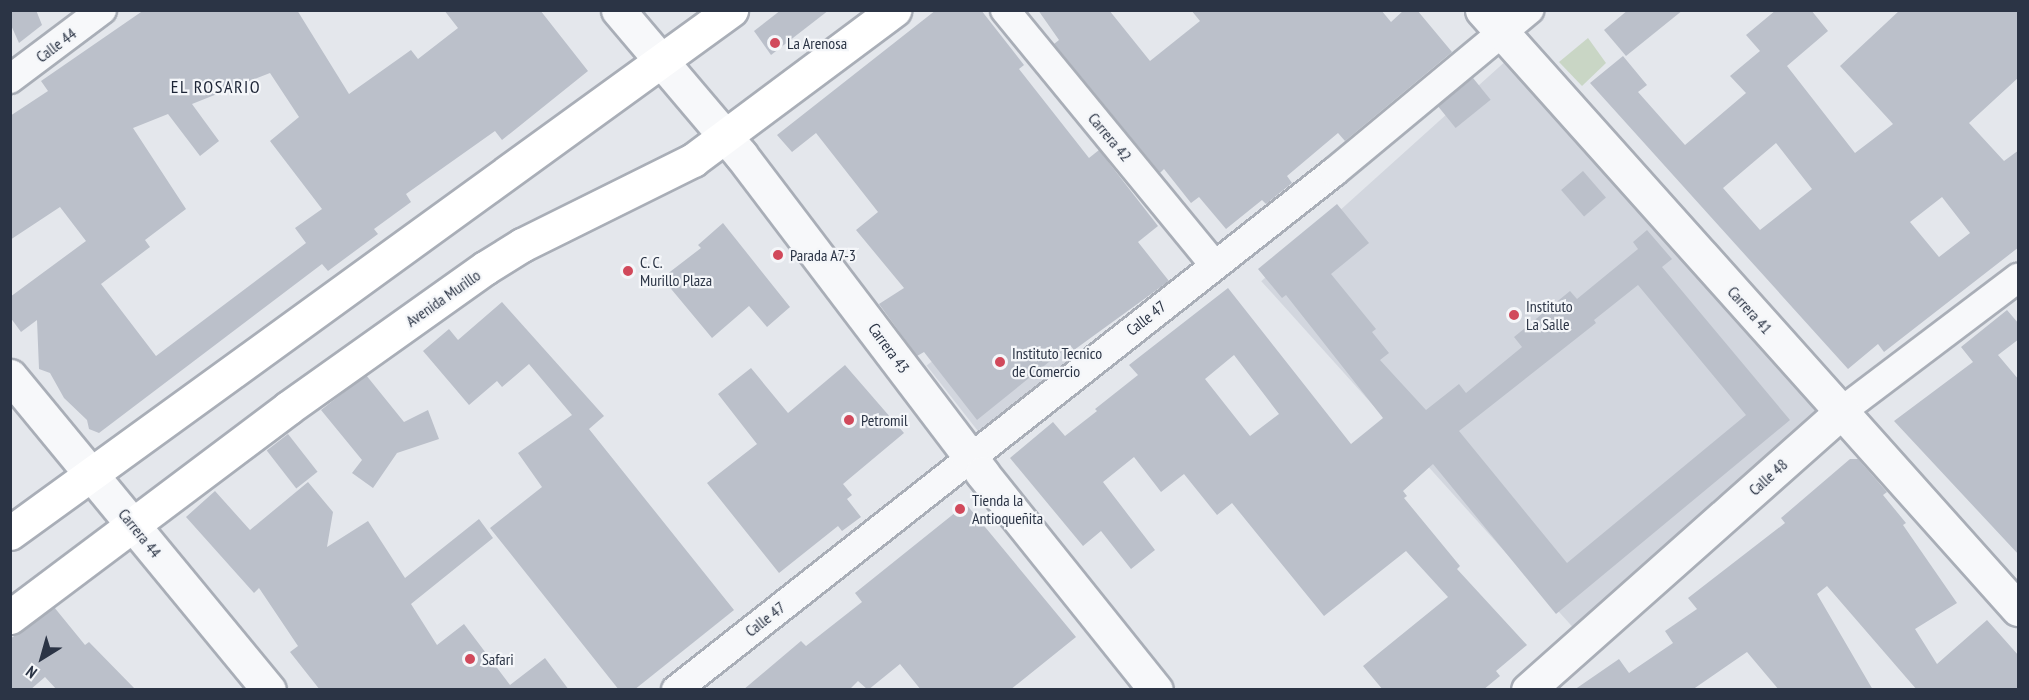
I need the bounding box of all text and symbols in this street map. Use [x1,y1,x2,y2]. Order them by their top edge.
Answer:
street label: Calle 44 [32,24,80,66]
place label: La Arenosa [787,33,848,53]
marker: La Arenosa [768,36,782,50]
district label: EL ROSARIO [171,76,261,98]
street label: Carrera 42 [1084,109,1136,165]
place label: Parada A7-3 [790,245,856,265]
marker: Parada A7-3 [771,248,785,262]
place label: C. C. Murillo Plaza [640,252,712,290]
marker: C. C. Murillo Plaza [621,264,635,278]
street label: Avenida Murillo [402,265,484,331]
street label: Carrera 41 [1724,282,1776,338]
street label: Calle 47 [1122,296,1170,340]
place label: Instituto La Salle [1526,296,1573,334]
marker: Instituto La Salle [1507,308,1521,322]
street label: Carrera 43 [864,319,914,377]
place label: Instituto Tecnico de Comercio [1012,343,1102,381]
marker: Instituto Tecnico de Comercio [993,355,1007,369]
place label: Petromil [861,410,908,430]
marker: Petromil [842,413,856,427]
street label: Calle 48 [1745,455,1791,499]
place label: Tienda la Antioqueñita [972,490,1043,528]
marker: Tienda la Antioqueñita [953,502,967,516]
street label: Carrera 44 [114,505,166,561]
street label: Calle 47 [741,597,789,641]
north arrow [12,628,72,688]
place label: Safari [482,649,514,669]
marker: Safari [463,652,477,666]
text: N [22,662,41,683]

